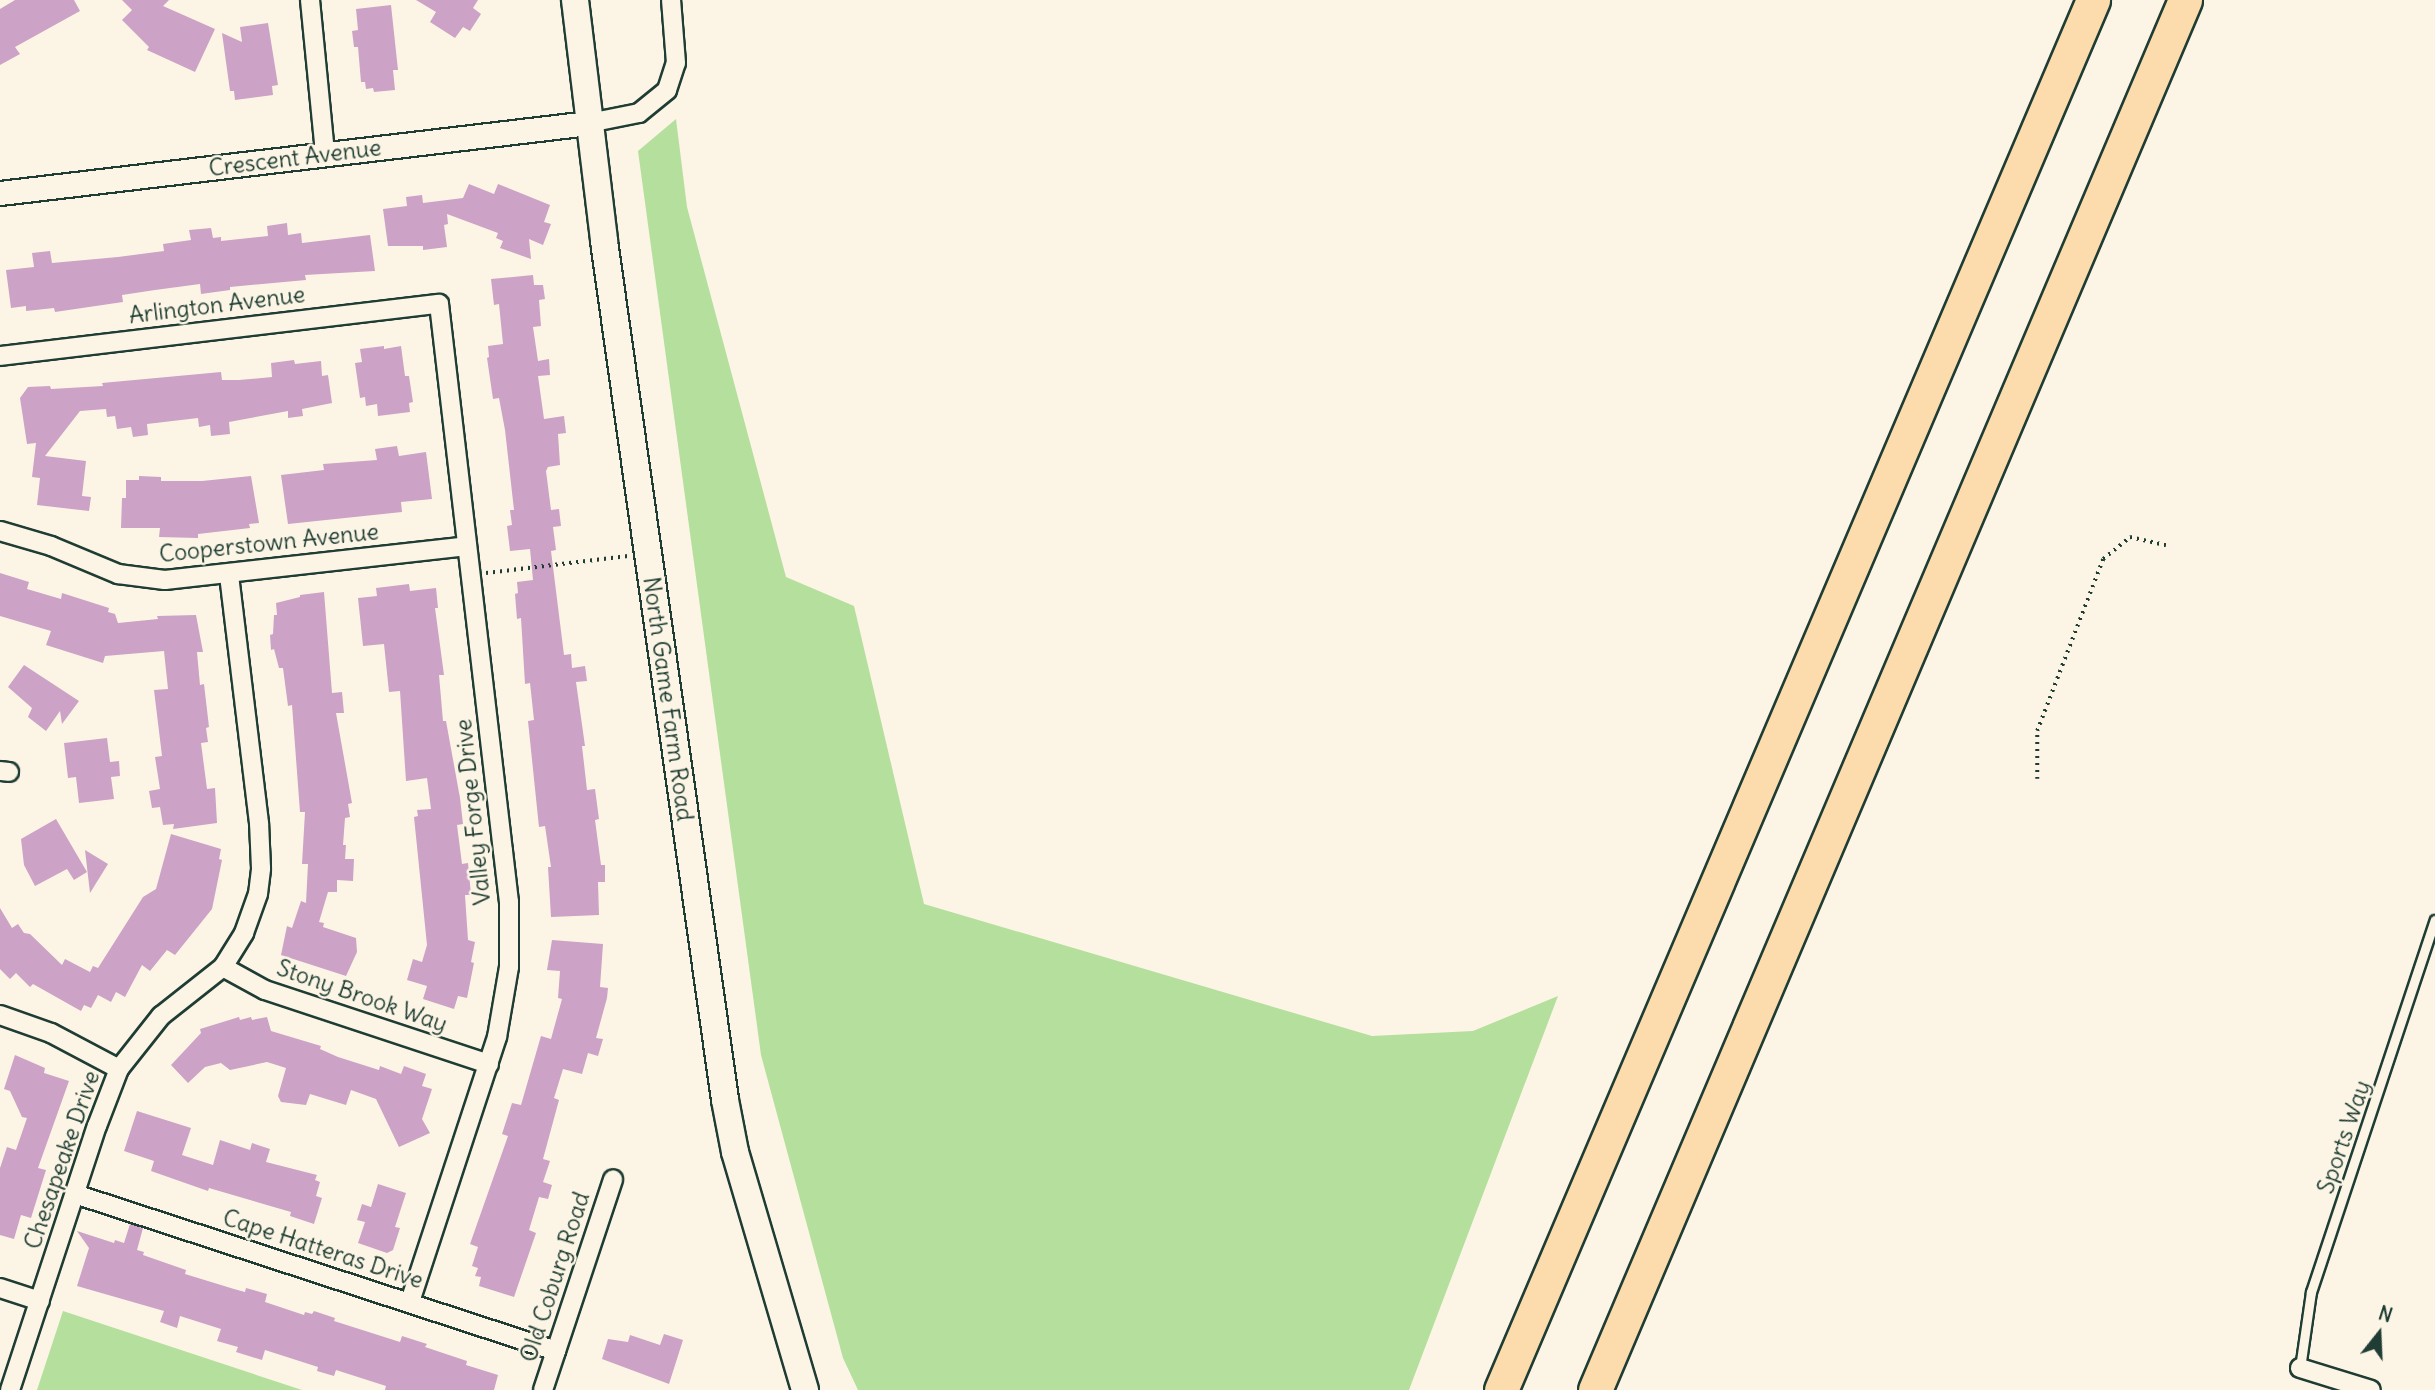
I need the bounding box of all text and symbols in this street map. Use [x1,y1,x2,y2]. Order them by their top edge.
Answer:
street label: Crescent Avenue [207,134,383,182]
street label: Arlington Avenue [127,281,307,329]
street label: Cooperstown Avenue [158,518,380,568]
street label: North Game Farm Road [637,575,699,823]
street label: Valley Forge Drive [450,718,496,906]
street label: Stony Brook Way [273,954,451,1038]
street label: Chesapeake Drive [19,1067,105,1253]
street label: Sports Way [2312,1077,2376,1197]
street label: Old Coburg Road [514,1188,596,1366]
street label: Cape Hatteras Drive [219,1204,427,1294]
north arrow [2344,1299,2414,1369]
text: N [2376,1301,2395,1327]

